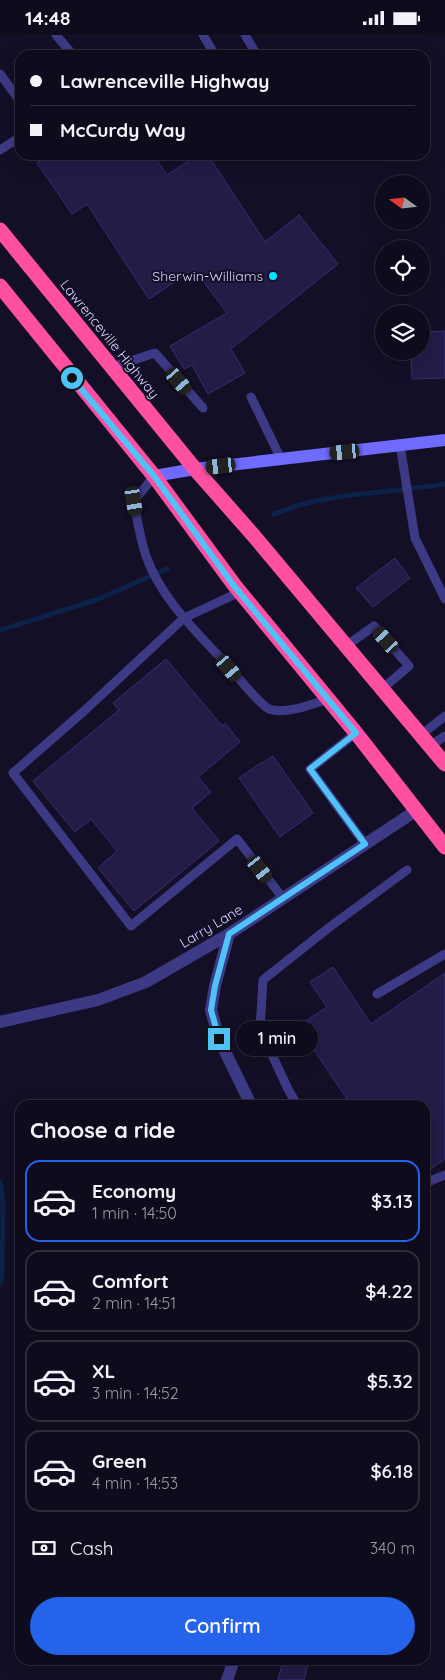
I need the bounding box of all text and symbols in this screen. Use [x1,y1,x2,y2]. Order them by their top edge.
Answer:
text: 14:48 [25,6,70,30]
text: Lawrenceville Highway [60,69,269,93]
text: McCurdy Way [60,118,186,142]
north arrow [375,175,430,230]
map controls [375,175,430,360]
button: locate [375,240,430,295]
place label: Sherwin-Williams [152,267,263,285]
marker: Sherwin-Williams [267,270,279,282]
street label: Lawrenceville Highway [57,276,163,402]
button: layers [375,305,430,360]
car [163,365,194,397]
route start [61,367,83,389]
car [329,443,360,461]
car [205,457,236,475]
car [124,485,143,517]
car [370,624,401,656]
car [213,652,244,684]
car [244,853,275,885]
street label: Larry Lane [176,900,246,952]
callout: 1 min [236,1021,319,1057]
route end [208,1028,230,1050]
text: 1 min [258,1028,296,1048]
text: Choose a ride [30,1116,175,1144]
icon: car [32,1179,77,1224]
text: Economy [92,1179,176,1203]
text: $3.13 [371,1189,413,1213]
text: 1 min · 14:50 [92,1203,177,1223]
icon: car [32,1269,77,1314]
text: Comfort [92,1269,169,1293]
text: $4.22 [365,1279,413,1303]
text: 2 min · 14:51 [92,1293,176,1313]
icon: car [32,1359,77,1404]
text: XL [92,1359,115,1383]
text: $5.32 [367,1369,413,1393]
text: 3 min · 14:52 [92,1383,179,1403]
icon: car [32,1449,77,1494]
text: Green [92,1449,147,1473]
text: $6.18 [370,1459,413,1483]
text: 4 min · 14:53 [92,1473,178,1493]
icon: cash [30,1534,58,1562]
text: Cash [70,1536,114,1560]
text: 340 m [370,1538,415,1558]
button: Confirm [30,1597,415,1655]

